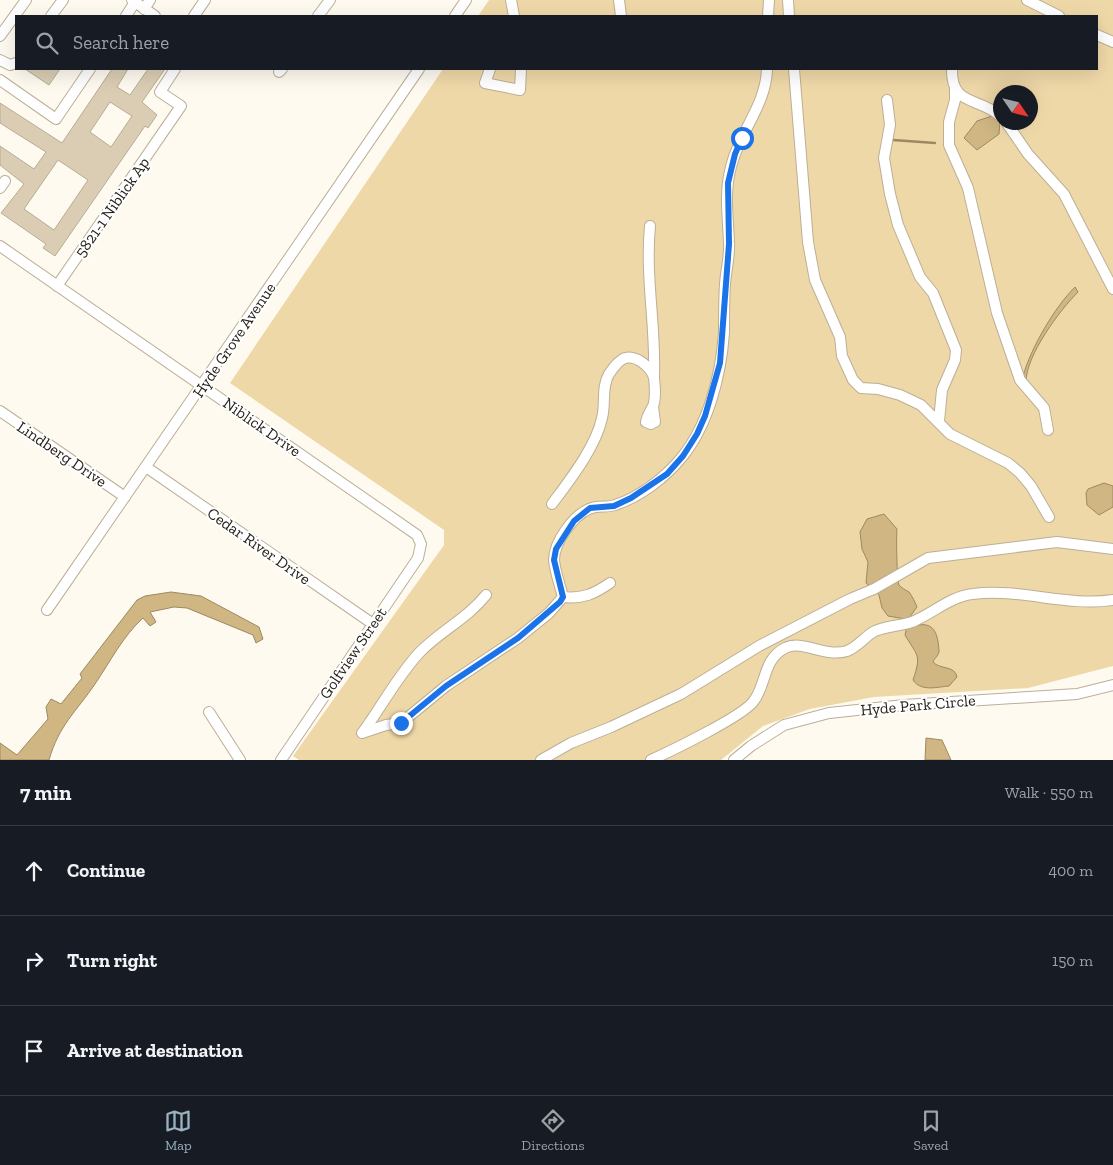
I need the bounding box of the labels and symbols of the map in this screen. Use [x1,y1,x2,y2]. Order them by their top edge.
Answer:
north arrow [993,85,1038,130]
route start [731,127,754,150]
street label: 5821-1 Niblick Ap [71,153,154,261]
street label: Hyde Grove Avenue [189,279,279,401]
street label: Niblick Drive [220,393,304,461]
street label: Lindberg Drive [14,417,110,491]
street label: Cedar River Drive [204,503,314,589]
street label: Golfview Street [315,604,391,702]
street label: Hyde Park Circle [860,691,976,719]
route end [390,712,413,735]

